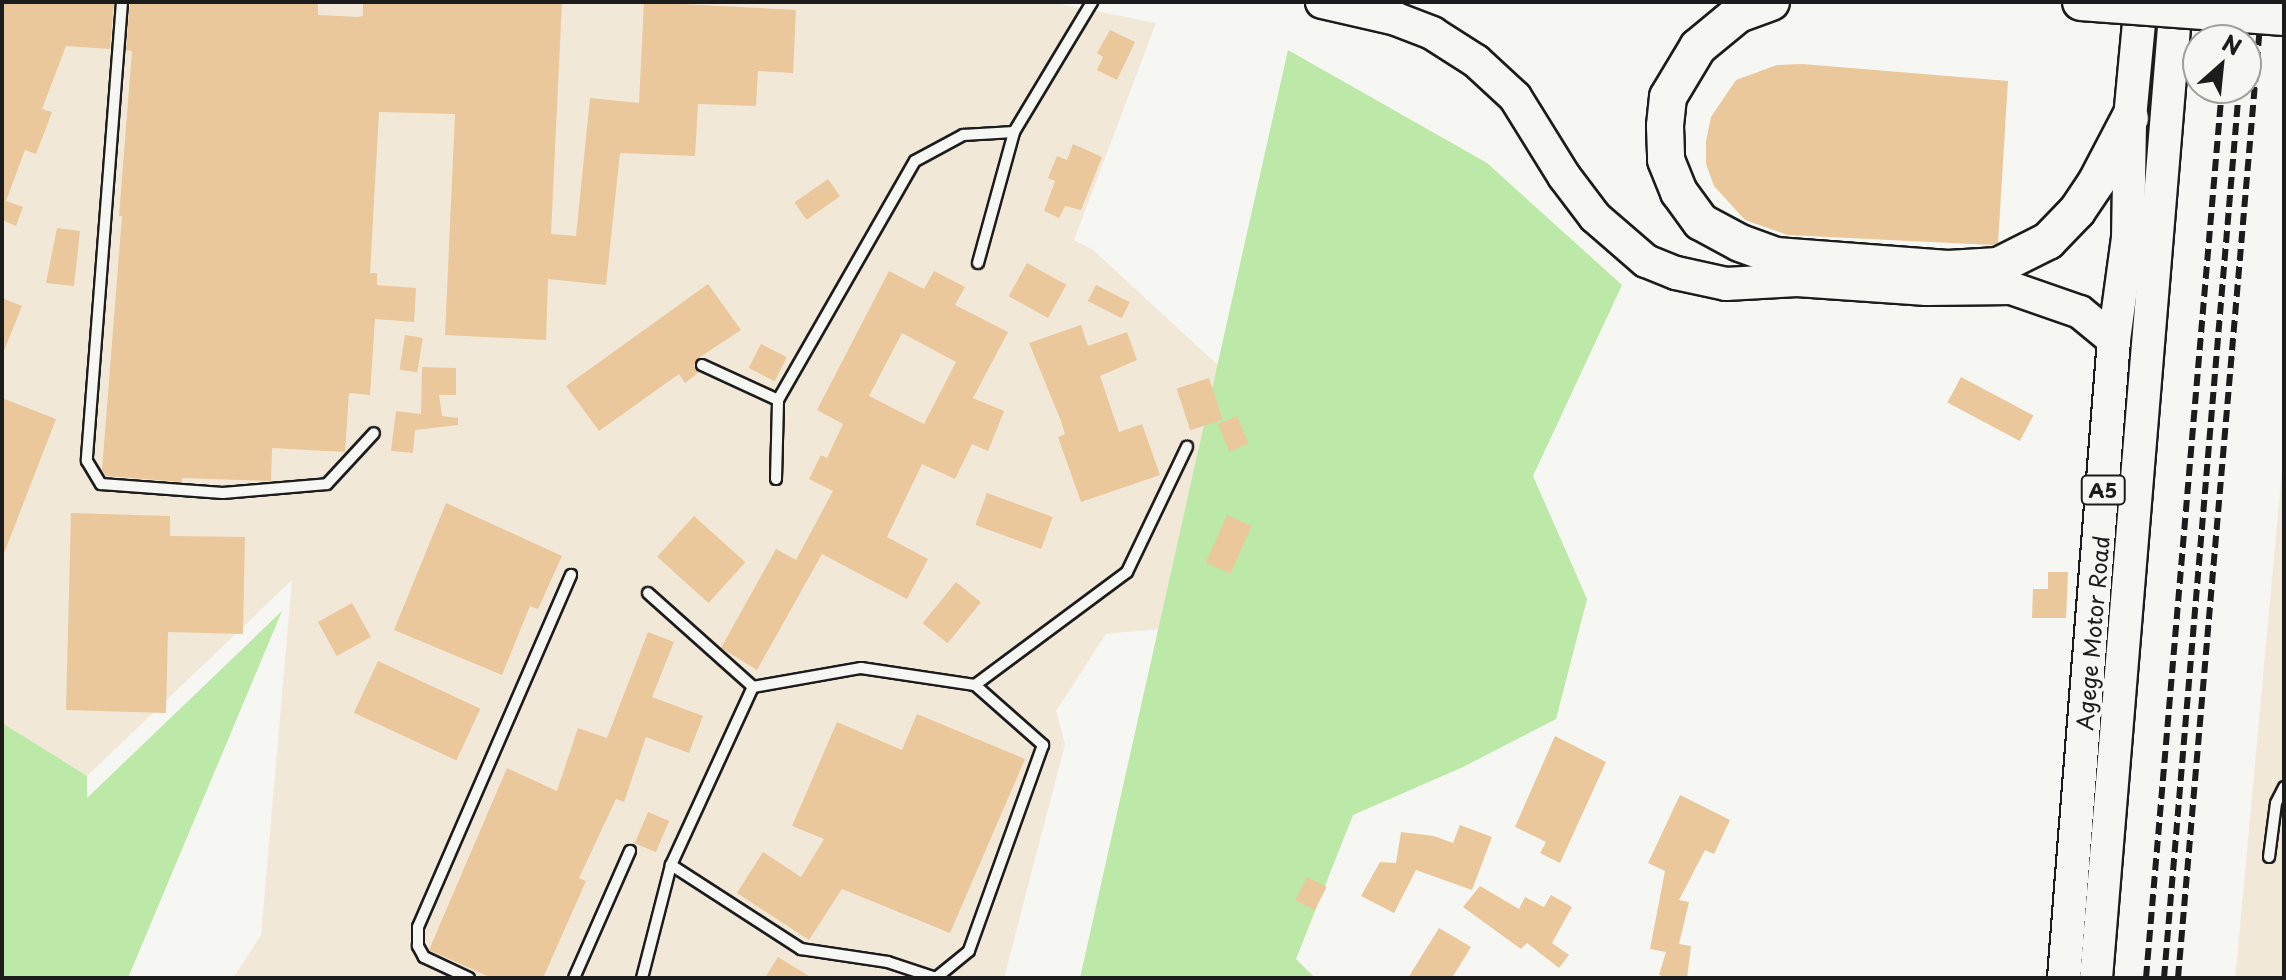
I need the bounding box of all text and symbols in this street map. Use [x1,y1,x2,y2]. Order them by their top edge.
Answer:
north arrow [2182,24,2262,104]
text: N [2217,25,2247,63]
road number: A5 [2079,474,2127,506]
street label: Agege Motor Road [2070,534,2114,732]

